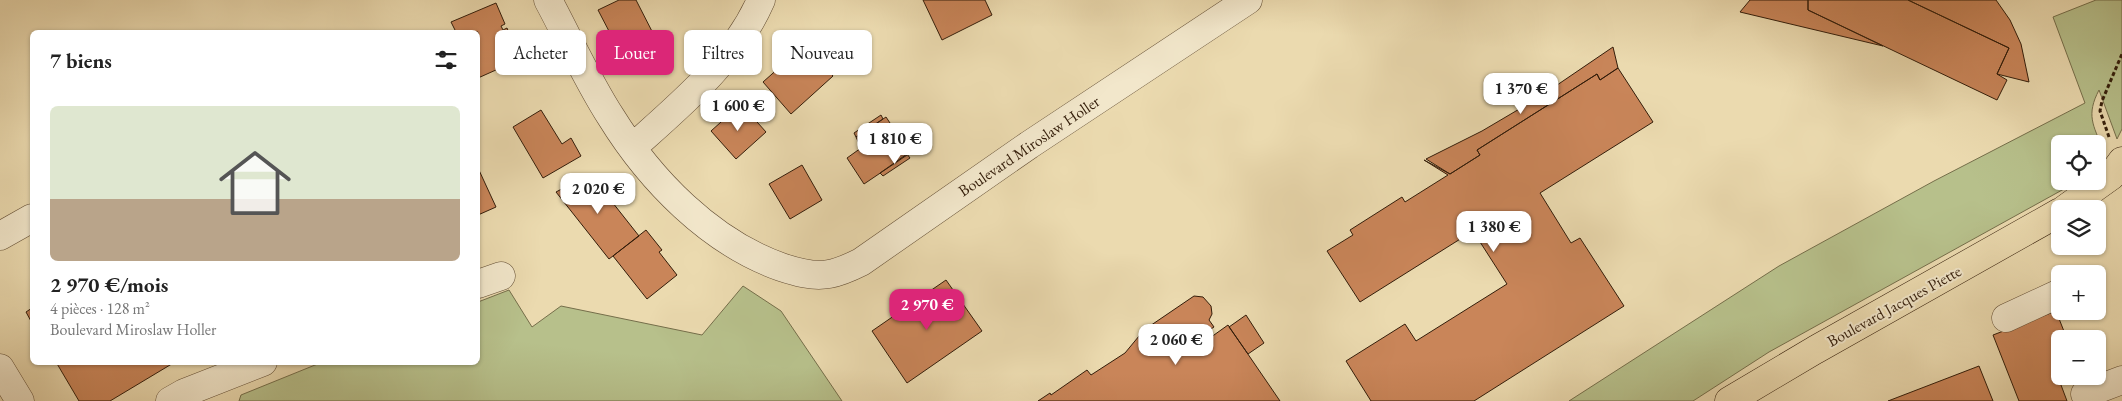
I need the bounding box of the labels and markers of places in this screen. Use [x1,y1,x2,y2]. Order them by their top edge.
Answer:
pin: 1 370 € [1475,72,1567,115]
pin: 1 600 € [692,90,784,132]
pin: 1 810 € [849,122,941,165]
pin: 2 020 € [552,172,644,215]
pin: 1 380 € [1448,210,1540,253]
pin: 2 970 € [881,288,973,331]
pin: 2 060 € [1130,324,1222,366]

